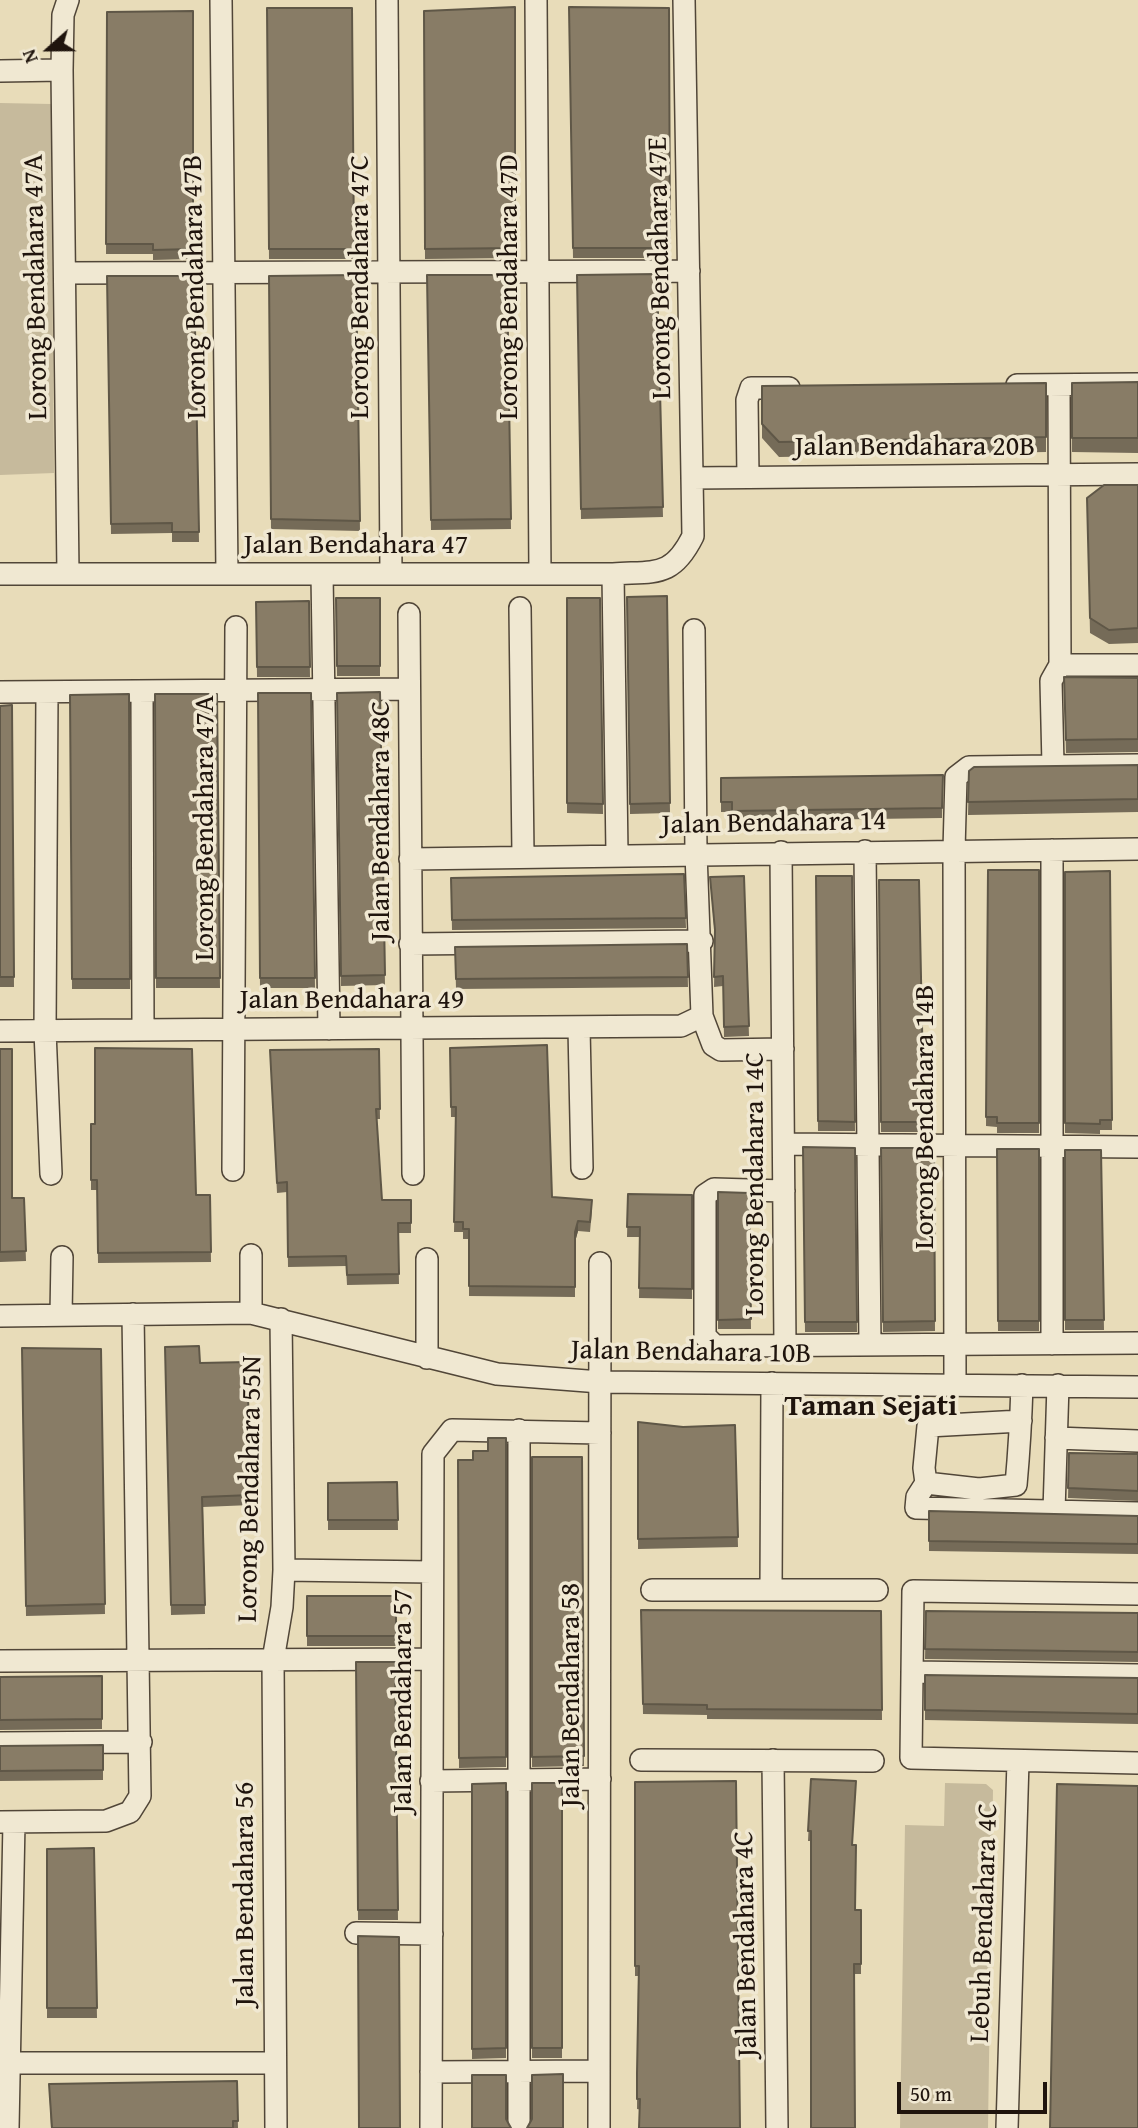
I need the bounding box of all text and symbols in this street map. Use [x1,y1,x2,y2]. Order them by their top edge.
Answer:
north arrow [14,14,84,84]
text: N [14,46,45,67]
street label: Lorong Bendahara 47E [642,136,680,400]
street label: Lorong Bendahara 47A [18,154,56,420]
street label: Lorong Bendahara 47B [177,154,215,420]
street label: Lorong Bendahara 47D [493,154,527,420]
street label: Lorong Bendahara 47C [344,155,378,419]
street label: Jalan Bendahara 20B [795,431,1035,465]
street label: Jalan Bendahara 47 [244,529,468,563]
street label: Lorong Bendahara 47A [189,695,223,961]
street label: Jalan Bendahara 48C [365,701,399,941]
street label: Jalan Bendahara 14 [661,805,887,843]
street label: Jalan Bendahara 49 [240,984,464,1018]
street label: Lorong Bendahara 14B [909,985,943,1249]
street label: Lorong Bendahara 14C [739,1052,773,1316]
street label: Jalan Bendahara 10B [571,1334,811,1372]
street label: Lorong Bendahara 55N [232,1355,270,1623]
district label: Taman Sejati [785,1389,957,1425]
street label: Jalan Bendahara 58 [555,1583,589,1807]
street label: Jalan Bendahara 57 [387,1589,421,1813]
street label: Jalan Bendahara 56 [229,1782,263,2006]
street label: Lebuh Bendahara 4C [964,1803,1006,2043]
street label: Jalan Bendahara 4C [728,1831,766,2057]
scale bar [900,2068,1050,2112]
text: 50 m [910,2078,952,2109]

